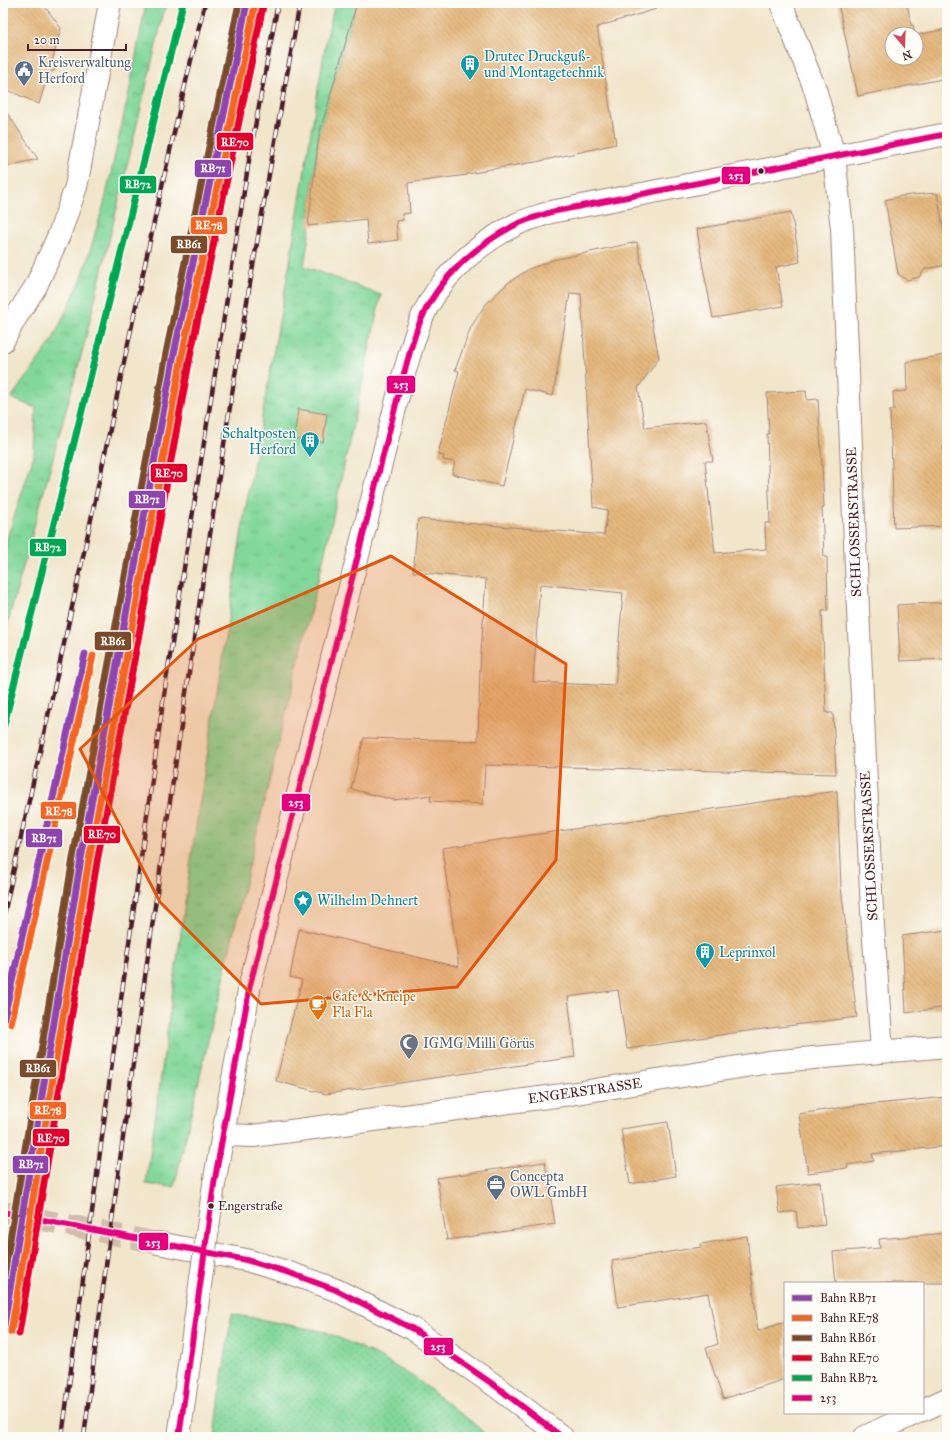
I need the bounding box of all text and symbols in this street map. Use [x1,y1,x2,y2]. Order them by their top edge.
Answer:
scale bar [28,26,126,52]
north arrow [884,26,924,66]
text: 20 m [34,33,60,47]
text: N [900,47,914,63]
place label: Drutec Druckguß- und Montagetechnik [484,48,604,81]
building icon: Drutec Druckguß- und Montagetechnik [459,53,481,81]
place label: Kreisverwaltung Herford [38,54,131,87]
public building icon: Kreisverwaltung Herford [13,59,35,87]
line badge: RE70 [216,132,254,151]
text: RE70 [221,136,250,149]
line badge: RB71 [194,159,232,178]
text: RB71 [200,162,226,175]
line badge: 253 [721,166,751,185]
unlabelled marker [756,166,766,176]
text: 253 [729,169,743,183]
line badge: RB72 [119,175,157,194]
text: RB72 [125,178,152,191]
line badge: RE78 [190,216,228,235]
text: RE78 [195,219,223,232]
line badge: RB61 [170,235,208,254]
text: RB61 [177,238,202,251]
line badge: 253 [386,375,416,394]
text: 253 [394,378,408,392]
place label: Schaltposten Herford [222,425,296,458]
building icon: Schaltposten Herford [299,430,321,458]
street label: SCHLOSSERSTRASSE [843,447,865,597]
line badge: RE70 [150,463,188,483]
text: RE70 [155,467,184,480]
line badge: RB71 [128,490,166,509]
text: RB71 [134,493,160,506]
line badge: RB72 [29,538,67,557]
text: RB72 [35,541,62,554]
line badge: RB61 [94,631,132,651]
text: RB61 [101,635,126,648]
street label: SCHLOSSERSTRASSE [857,771,881,921]
line badge: 253 [281,793,311,812]
text: 253 [289,796,303,810]
line badge: RE78 [40,801,77,820]
text: RE78 [45,805,73,818]
line badge: RE70 [83,825,121,844]
line badge: RB71 [25,828,63,848]
text: RE70 [88,828,117,841]
text: RB71 [31,832,57,845]
place icon: Wilhelm Dehnert [292,889,314,917]
place label: Wilhelm Dehnert [317,892,418,909]
building icon: Leprinxol [694,941,716,969]
place label: Leprinxol [719,944,776,961]
place label: Cafe & Kneipe Fla Fla [332,988,416,1021]
cafe icon: Cafe & Kneipe Fla Fla [307,993,329,1021]
mosque icon: IGMG Milli Görüs [398,1032,420,1060]
place label: IGMG Milli Görüs [423,1035,534,1052]
line badge: RB61 [19,1059,57,1078]
text: RB61 [26,1062,51,1075]
street label: ENGERSTRASSE [527,1075,643,1107]
line badge: RE78 [29,1101,67,1120]
text: RE78 [34,1104,62,1117]
line badge: RE70 [32,1128,70,1147]
text: RE70 [37,1132,66,1145]
line badge: RB71 [12,1155,49,1174]
text: RB71 [18,1158,44,1171]
place label: Concepta OWL GmbH [510,1168,588,1201]
office icon: Concepta OWL GmbH [485,1173,507,1201]
place label: Engerstraße [218,1198,283,1214]
marker: Engerstraße [206,1201,216,1211]
line badge: 253 [138,1232,169,1251]
text: 253 [146,1236,160,1250]
legend [784,1282,924,1414]
text: Bahn RB71 [820,1291,877,1305]
text: Bahn RE78 [820,1311,879,1325]
text: Bahn RB61 [820,1331,876,1345]
line badge: 253 [423,1337,454,1356]
text: 253 [431,1340,445,1354]
text: Bahn RE70 [820,1351,879,1365]
text: Bahn RB72 [820,1371,878,1385]
text: 253 [820,1391,836,1405]

